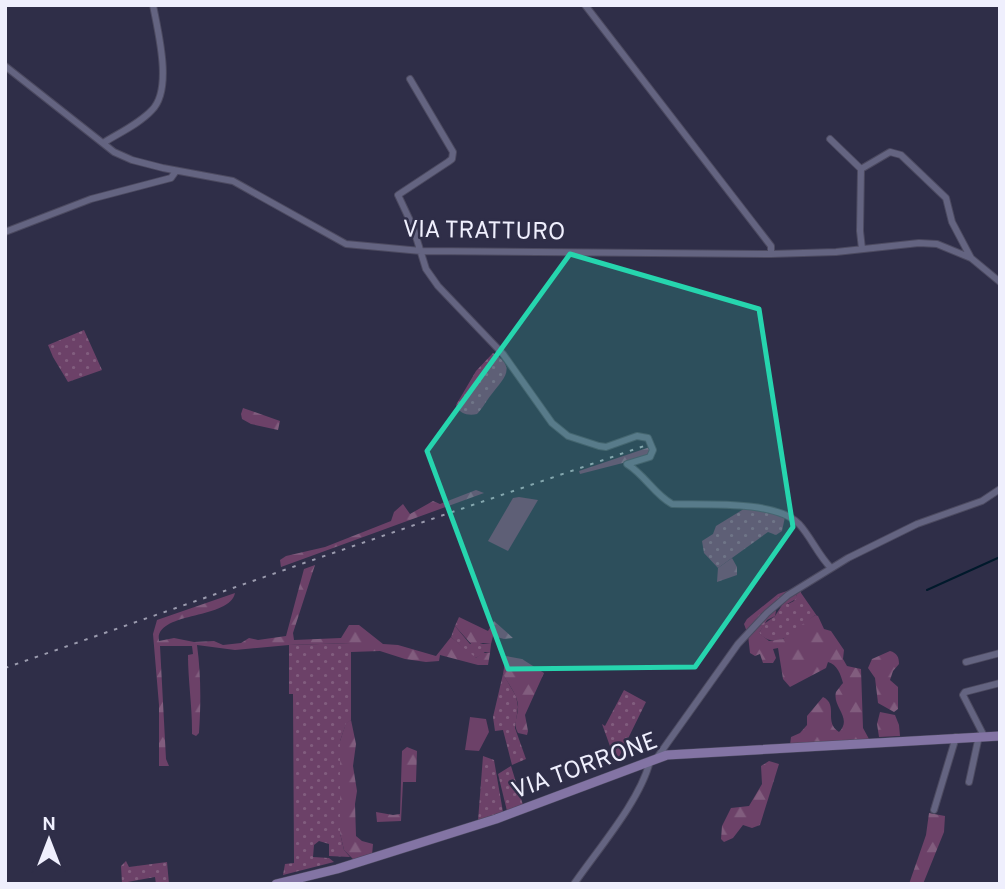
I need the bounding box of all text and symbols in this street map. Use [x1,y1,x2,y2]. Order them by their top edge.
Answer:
street label: VIA TRATTURO [402,216,566,248]
street label: VIA TORRONE [508,727,662,807]
north arrow [14,805,84,875]
text: N [42,813,56,837]

